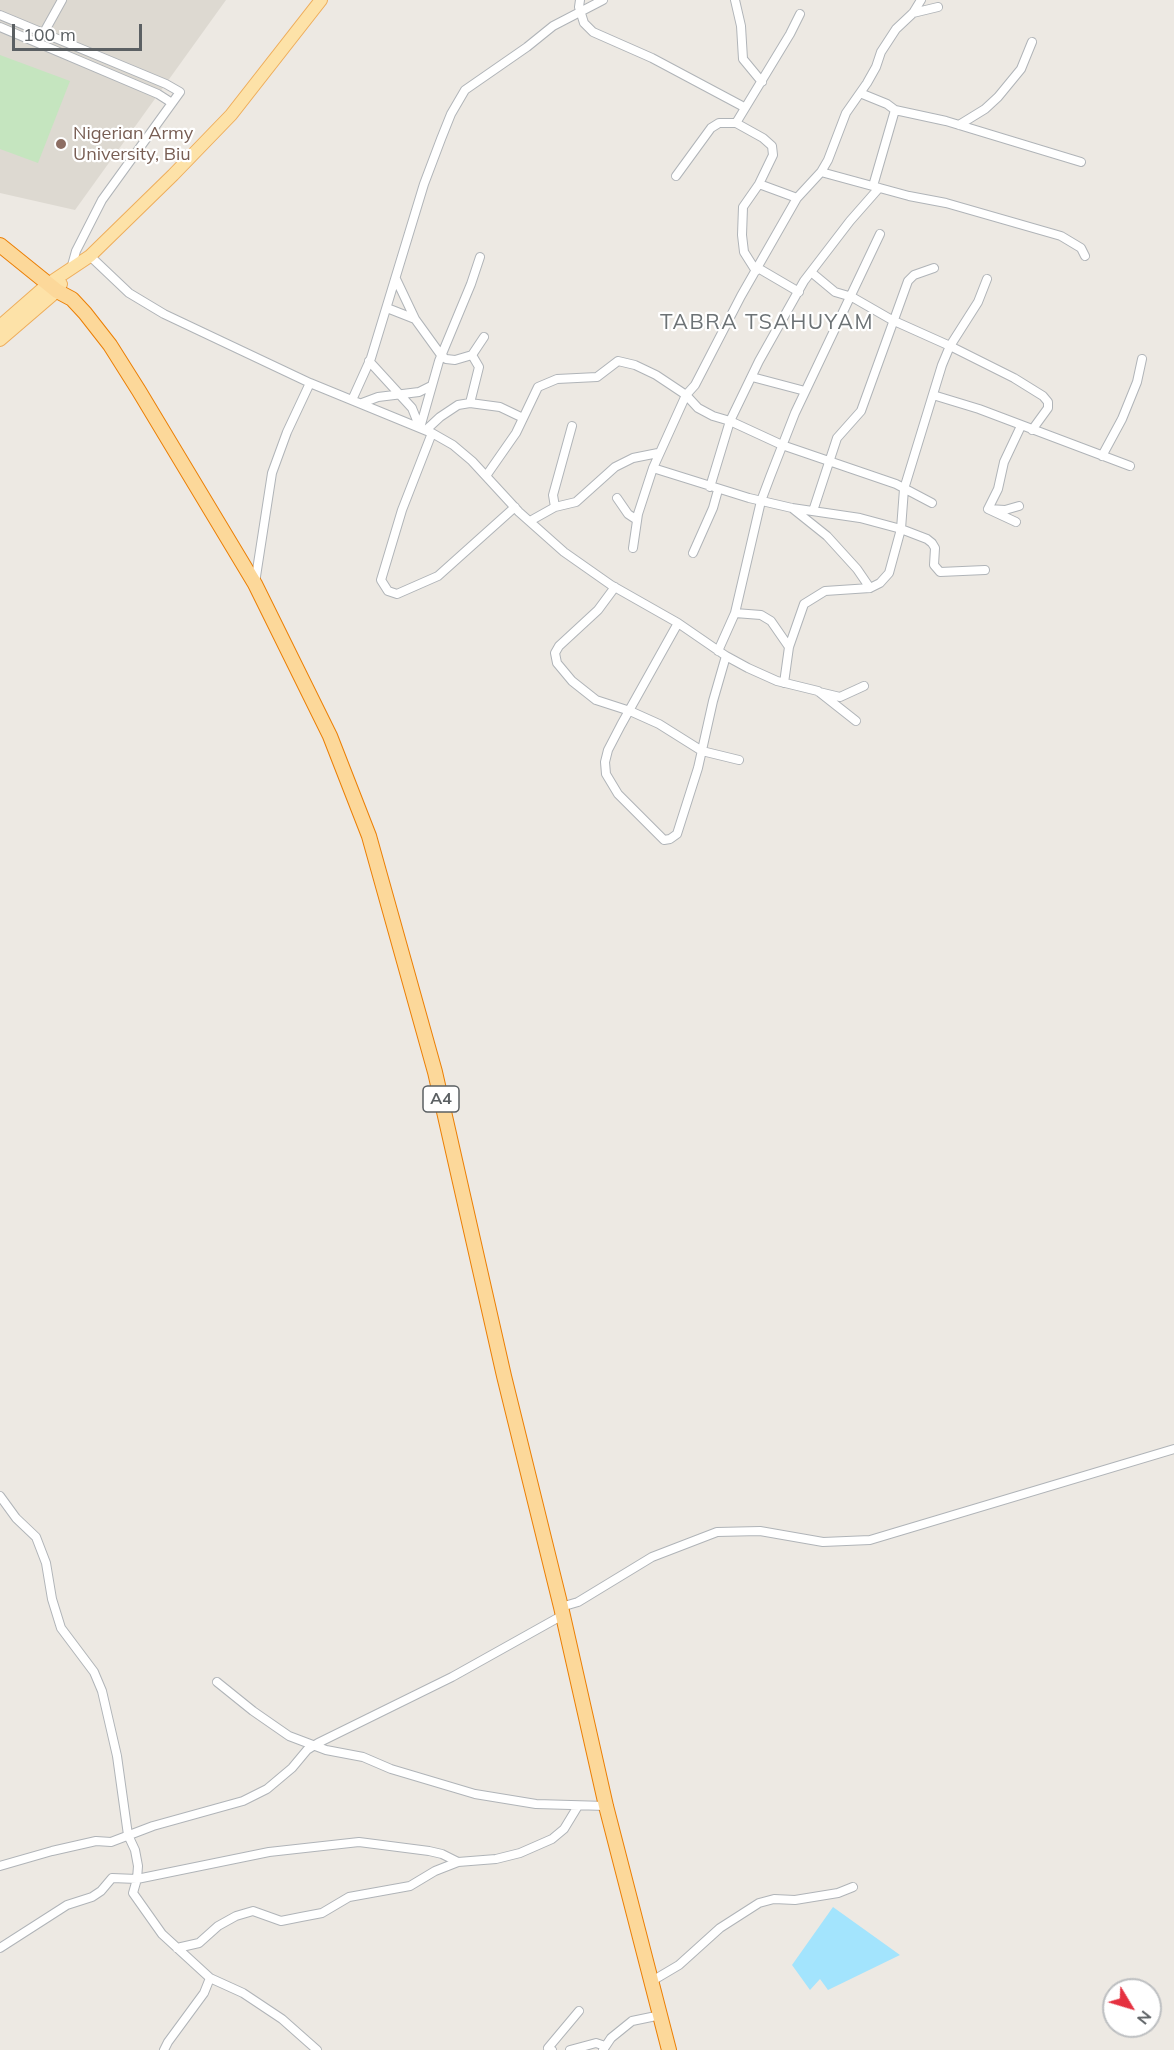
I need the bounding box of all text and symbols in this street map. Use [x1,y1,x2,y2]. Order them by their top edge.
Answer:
scale bar [15,12,146,50]
text: 100 m [23,23,76,46]
place label: Nigerian Army University, Biu [73,123,193,166]
marker: Nigerian Army University, Biu [54,137,68,151]
district label: TABRA TSAHUYAM [660,310,874,336]
road number: A4 [423,1086,459,1112]
north arrow [1102,1978,1162,2038]
text: N [1133,2007,1156,2029]

